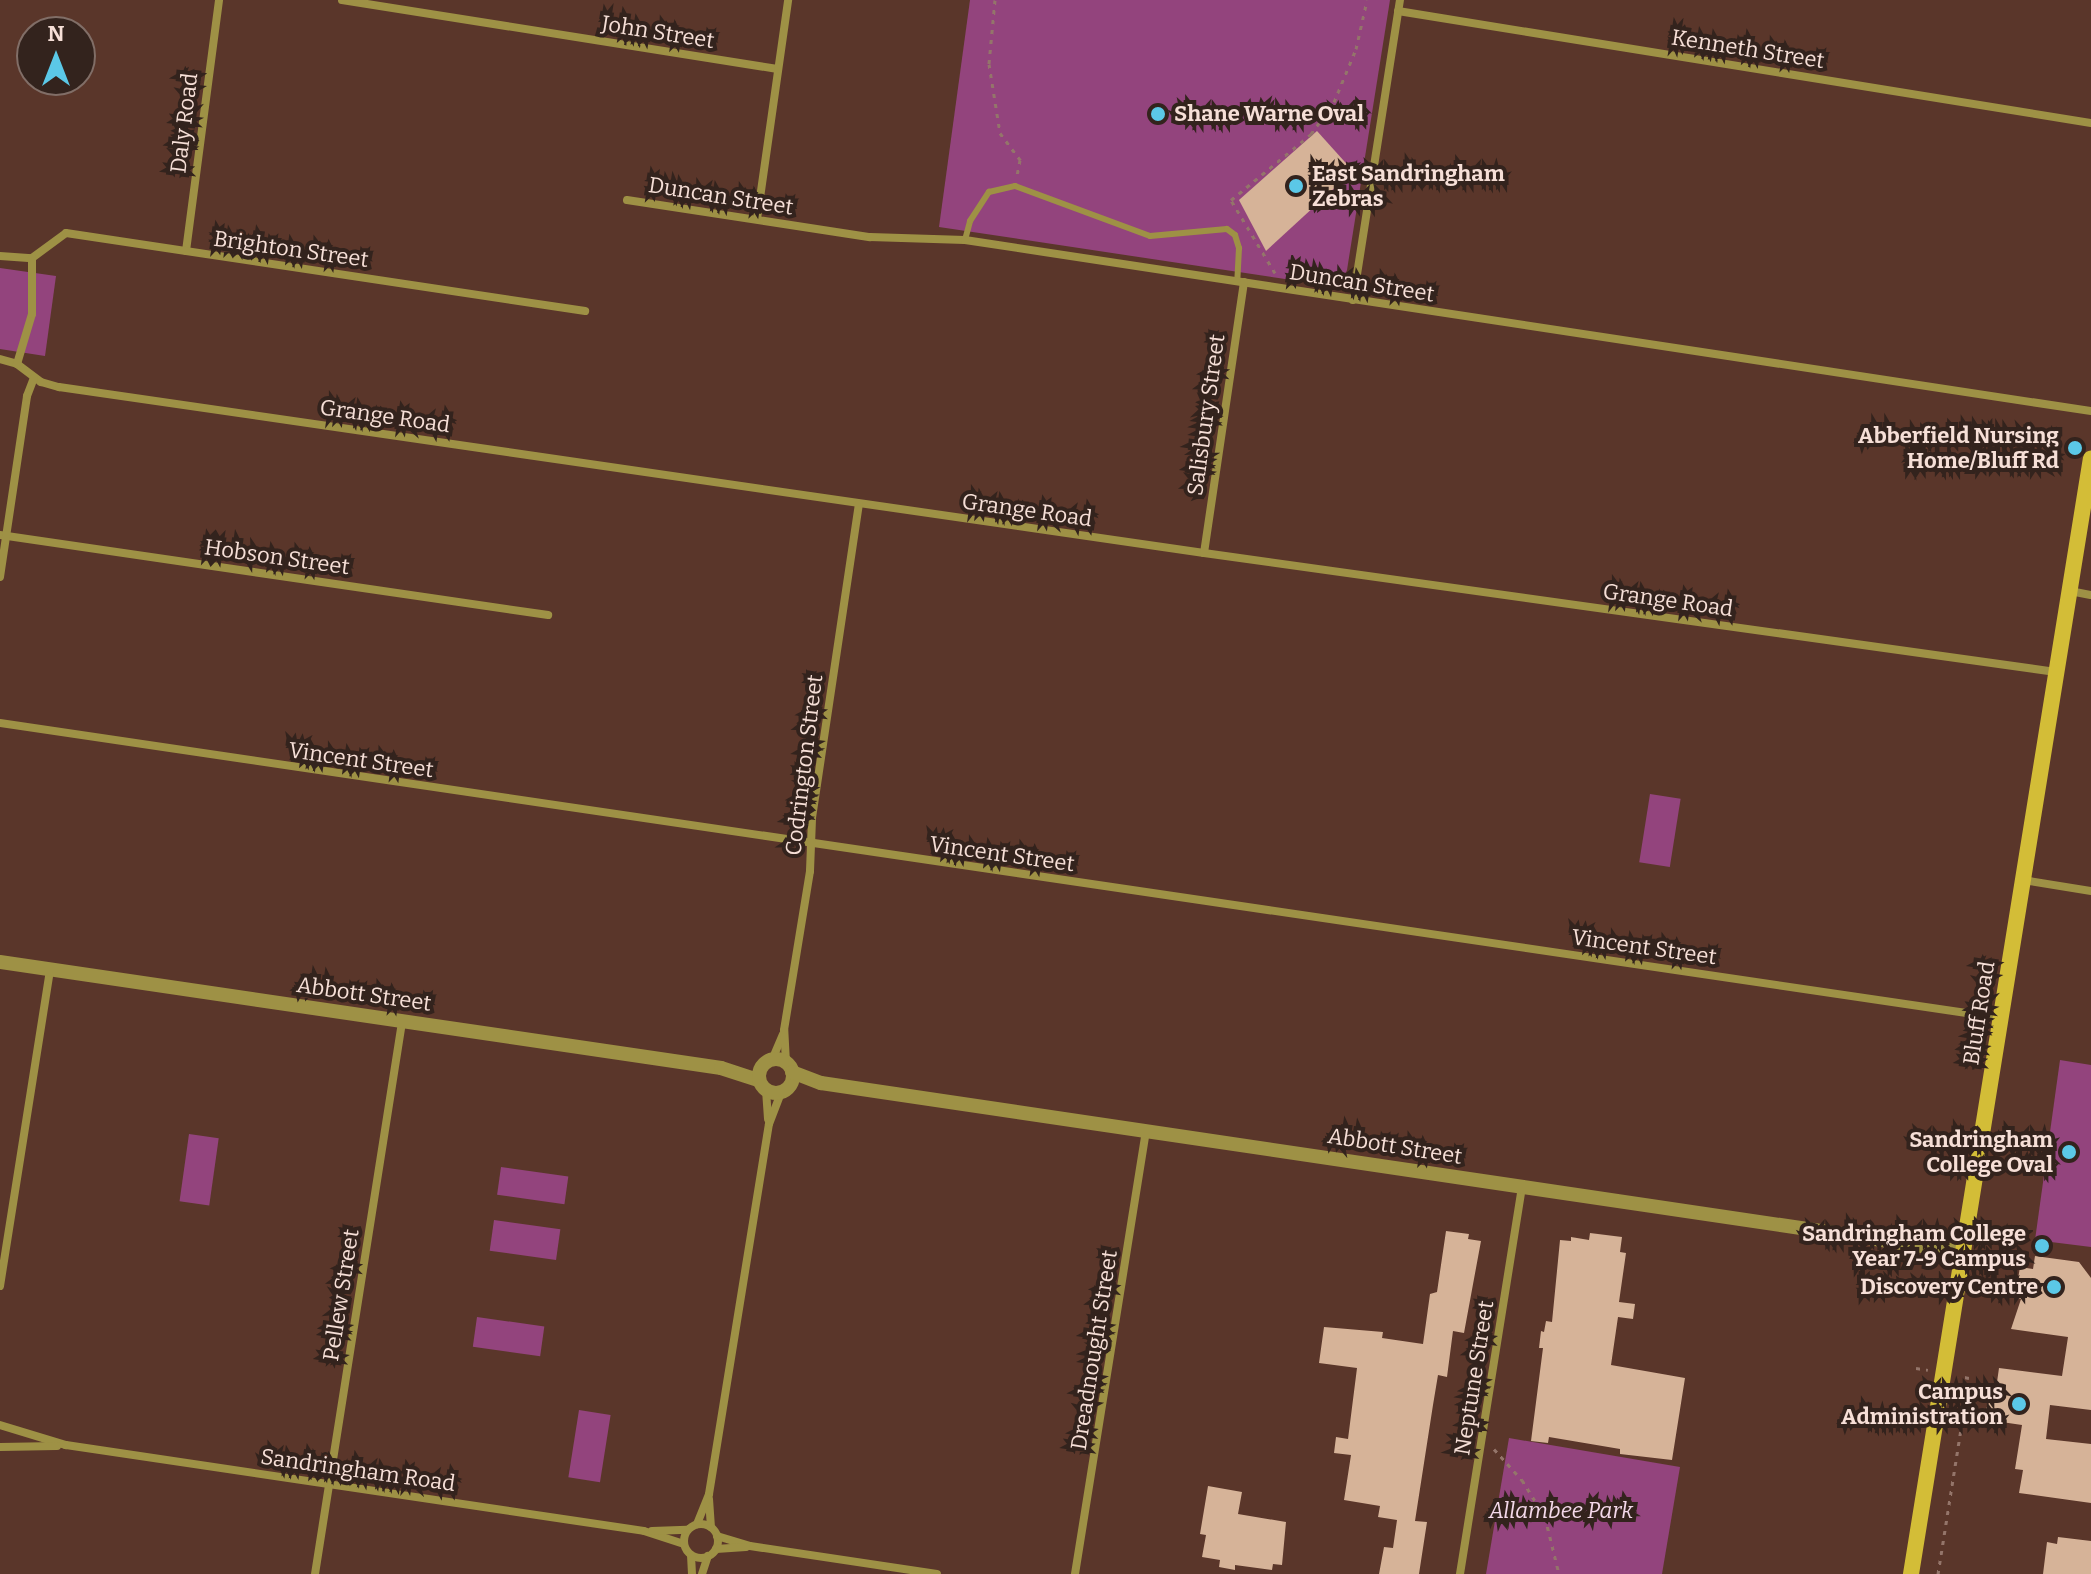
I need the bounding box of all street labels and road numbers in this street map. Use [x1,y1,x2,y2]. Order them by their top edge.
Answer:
street label: John Street [600,10,716,54]
street label: Kenneth Street [1670,24,1826,74]
street label: Daly Road [165,71,203,175]
street label: Duncan Street [647,172,795,220]
street label: Brighton Street [212,225,370,273]
street label: Duncan Street [1288,259,1436,307]
street label: Salisbury Street [1182,333,1230,497]
street label: Grange Road [318,394,452,438]
street label: Grange Road [960,488,1094,532]
street label: Hobson Street [203,534,351,580]
street label: Grange Road [1601,578,1735,622]
street label: Codrington Street [780,673,828,857]
street label: Vincent Street [287,737,435,783]
street label: Vincent Street [928,831,1076,877]
street label: Vincent Street [1570,924,1718,970]
street label: Bluff Road [1958,959,2000,1067]
street label: Abbott Street [295,971,433,1017]
street label: Abbott Street [1326,1122,1464,1170]
street label: Pellew Street [318,1227,364,1363]
street label: Dreadnought Street [1065,1248,1123,1452]
street label: Neptune Street [1449,1299,1499,1457]
street label: Sandringham Road [259,1443,457,1497]

